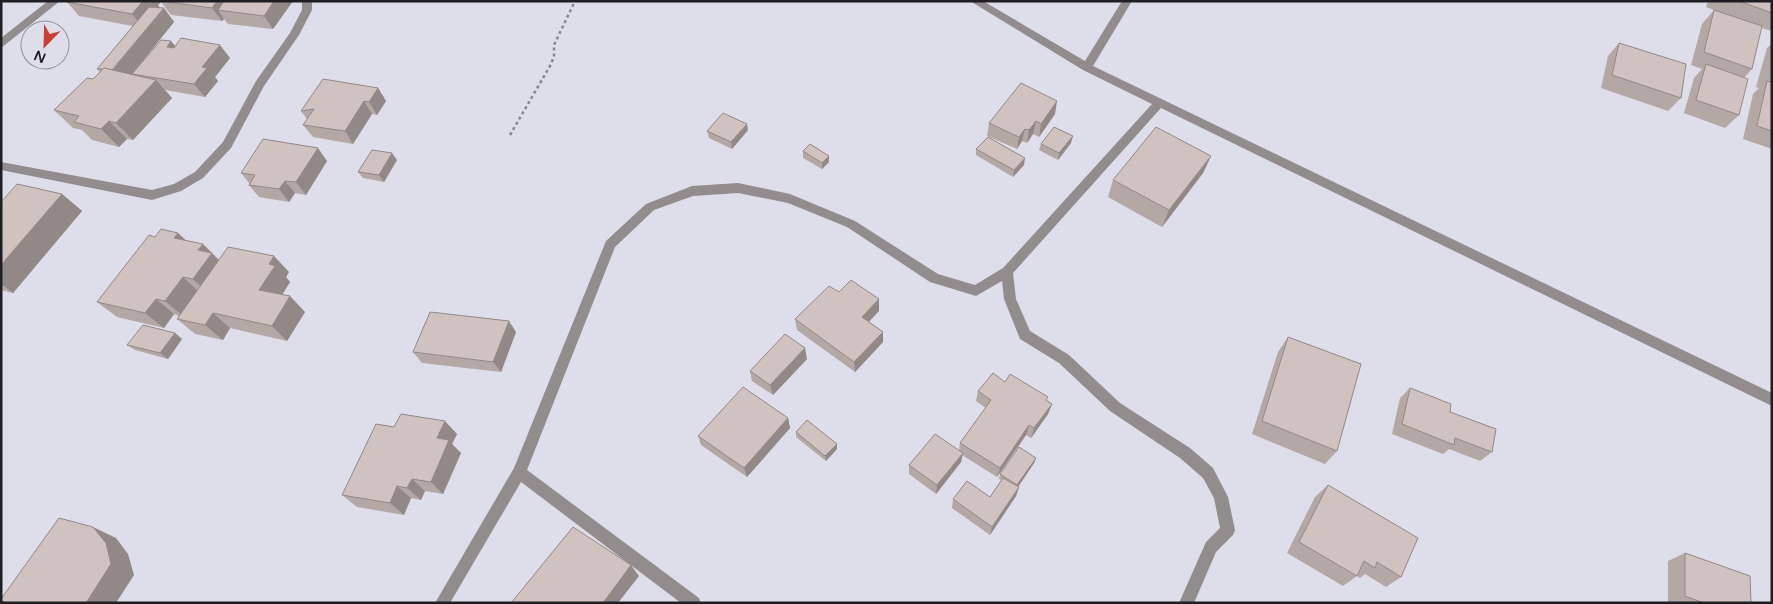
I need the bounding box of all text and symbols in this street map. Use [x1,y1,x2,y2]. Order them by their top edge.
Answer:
north arrow [20,20,70,70]
text: N [32,46,49,67]

